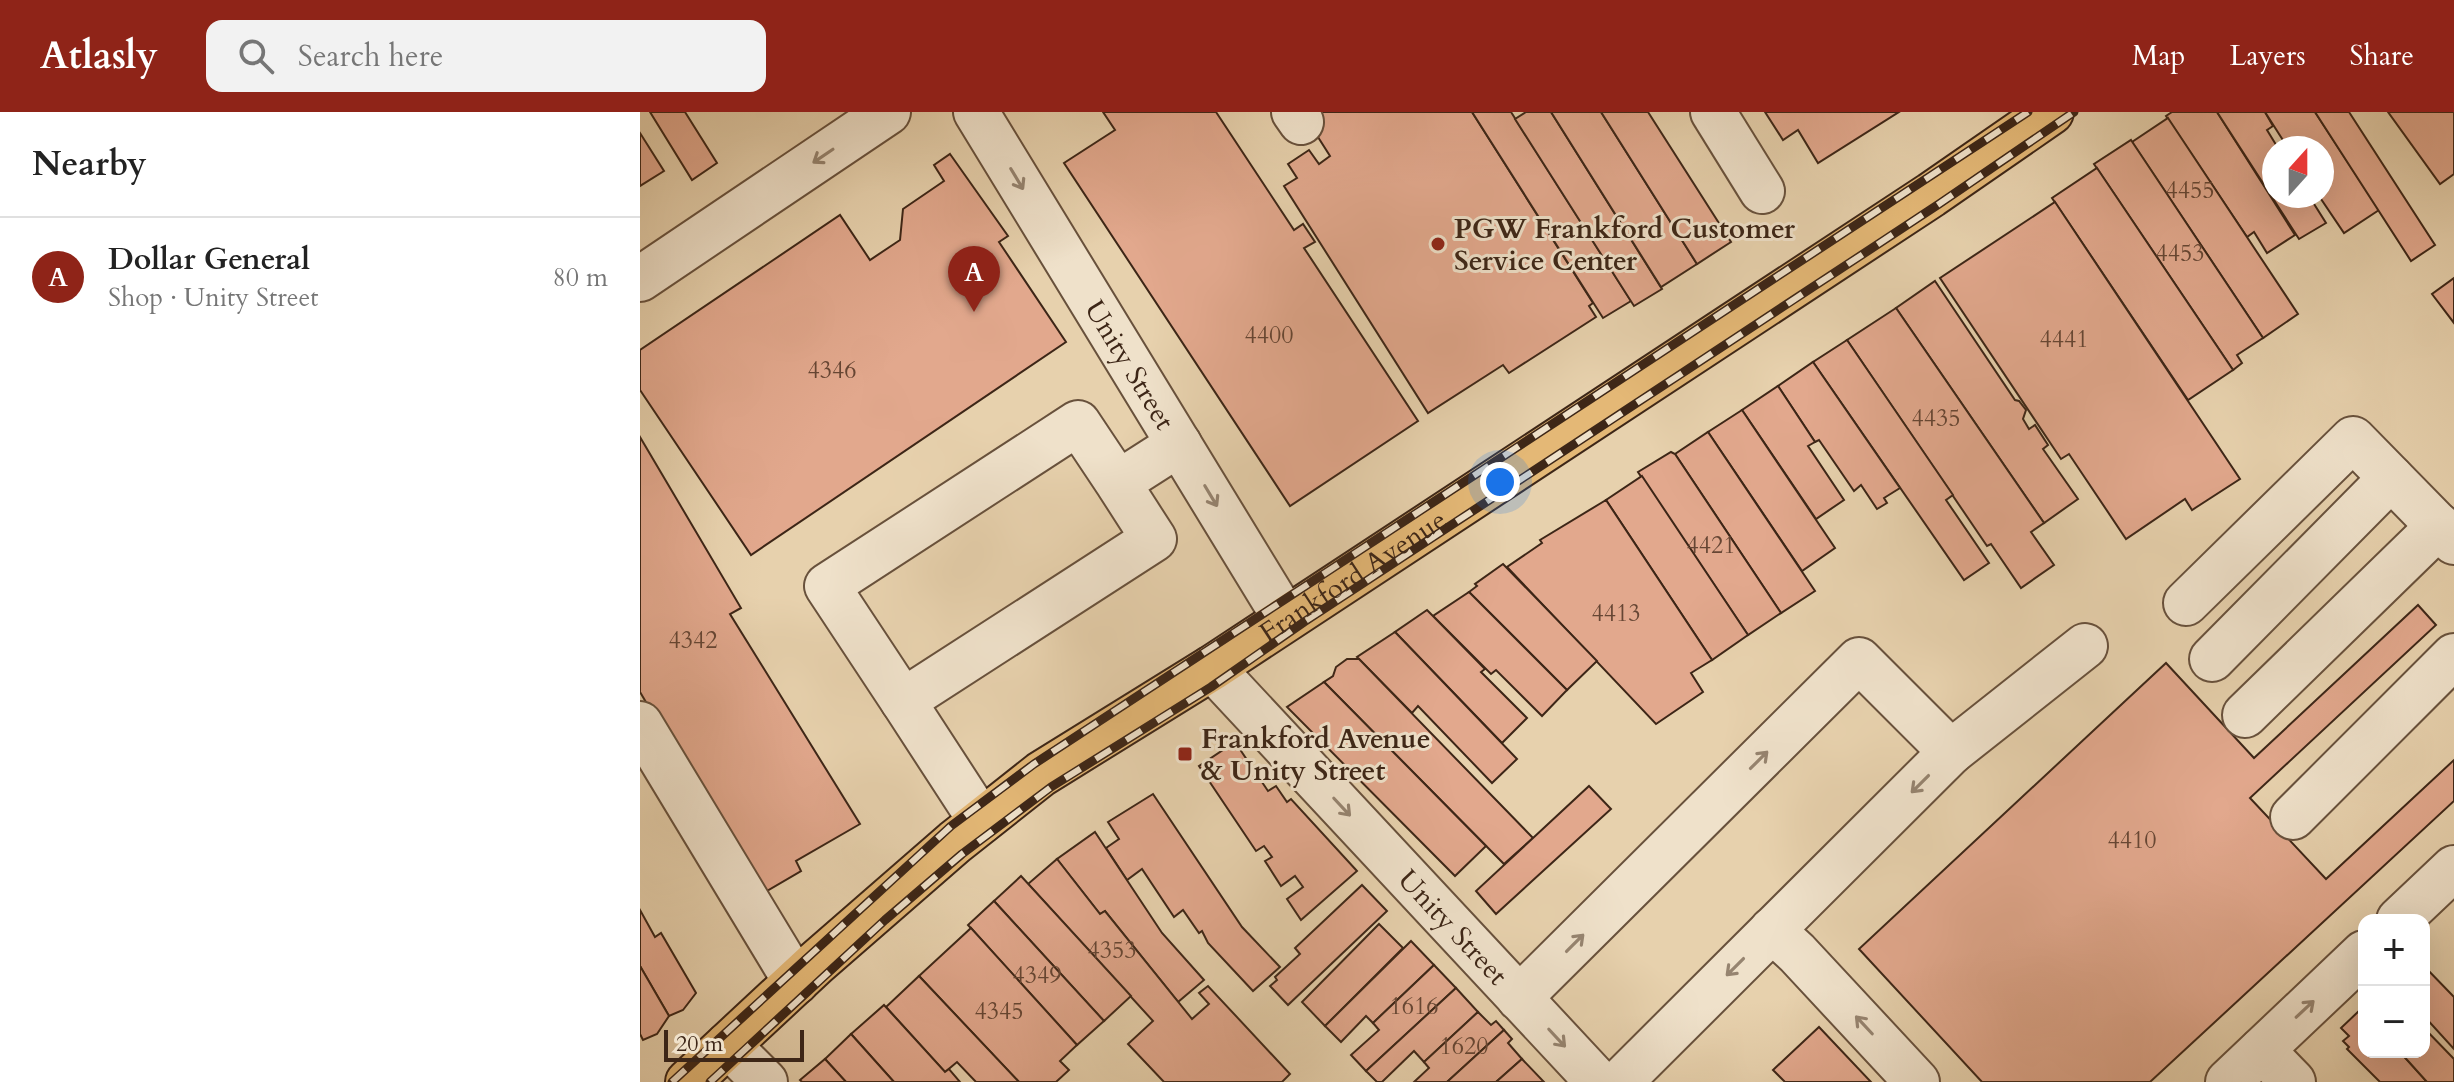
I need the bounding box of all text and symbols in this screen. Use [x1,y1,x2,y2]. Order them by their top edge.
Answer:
search box [206,20,766,92]
text: Atlasly [40,30,158,82]
icon: search [234,34,278,78]
text: Search here [298,36,443,77]
text: Map [2132,37,2185,75]
text: Layers [2229,37,2306,75]
text: Share [2350,37,2414,75]
north arrow [2262,136,2334,208]
text: Nearby [32,141,147,187]
one-way arrow [812,148,835,164]
one-way arrow [1009,167,1025,189]
house number: 4455 [2165,174,2215,207]
place label: PGW Frankford Customer Service Center [1454,210,1796,280]
marker: PGW Frankford Customer Service Center [1429,235,1447,253]
house number: 4453 [2155,237,2205,270]
text: Dollar General [108,239,310,280]
pin: A [948,246,1000,312]
text: A [48,260,68,295]
text: 80 m [552,260,608,295]
text: Shop · Unity Street [108,280,319,315]
street label: Unity Street [1075,293,1184,437]
house number: 4400 [1244,319,1294,352]
house number: 4441 [2039,323,2089,356]
house number: 4346 [807,354,857,387]
house number: 4435 [1911,402,1961,435]
your location [1480,462,1520,502]
one-way arrow [1203,484,1219,507]
street label: Frankford Avenue [1252,501,1454,652]
house number: 4421 [1686,529,1736,562]
house number: 4413 [1591,597,1641,630]
house number: 4342 [668,624,718,657]
place label: Frankford Avenue & Unity Street [1201,720,1431,790]
marker: Frankford Avenue & Unity Street [1176,745,1194,763]
one-way arrow [1749,751,1768,770]
one-way arrow [1911,774,1930,793]
one-way arrow [1332,796,1350,816]
house number: 4410 [2107,824,2157,857]
street label: Unity Street [1389,862,1516,994]
map controls [2358,914,2430,1058]
button: + [2358,914,2430,986]
house number: 4353 [1087,934,1137,967]
one-way arrow [1565,934,1585,953]
one-way arrow [1726,957,1745,976]
house number: 4349 [1012,959,1062,992]
button: − [2358,986,2430,1058]
house number: 1616 [1389,990,1439,1023]
house number: 4345 [974,995,1024,1028]
one-way arrow [2294,1000,2314,1019]
one-way arrow [1854,1015,1873,1035]
scale bar [664,1026,804,1062]
one-way arrow [1547,1028,1566,1048]
text: 20 m [676,1029,723,1059]
house number: 1620 [1439,1030,1489,1063]

